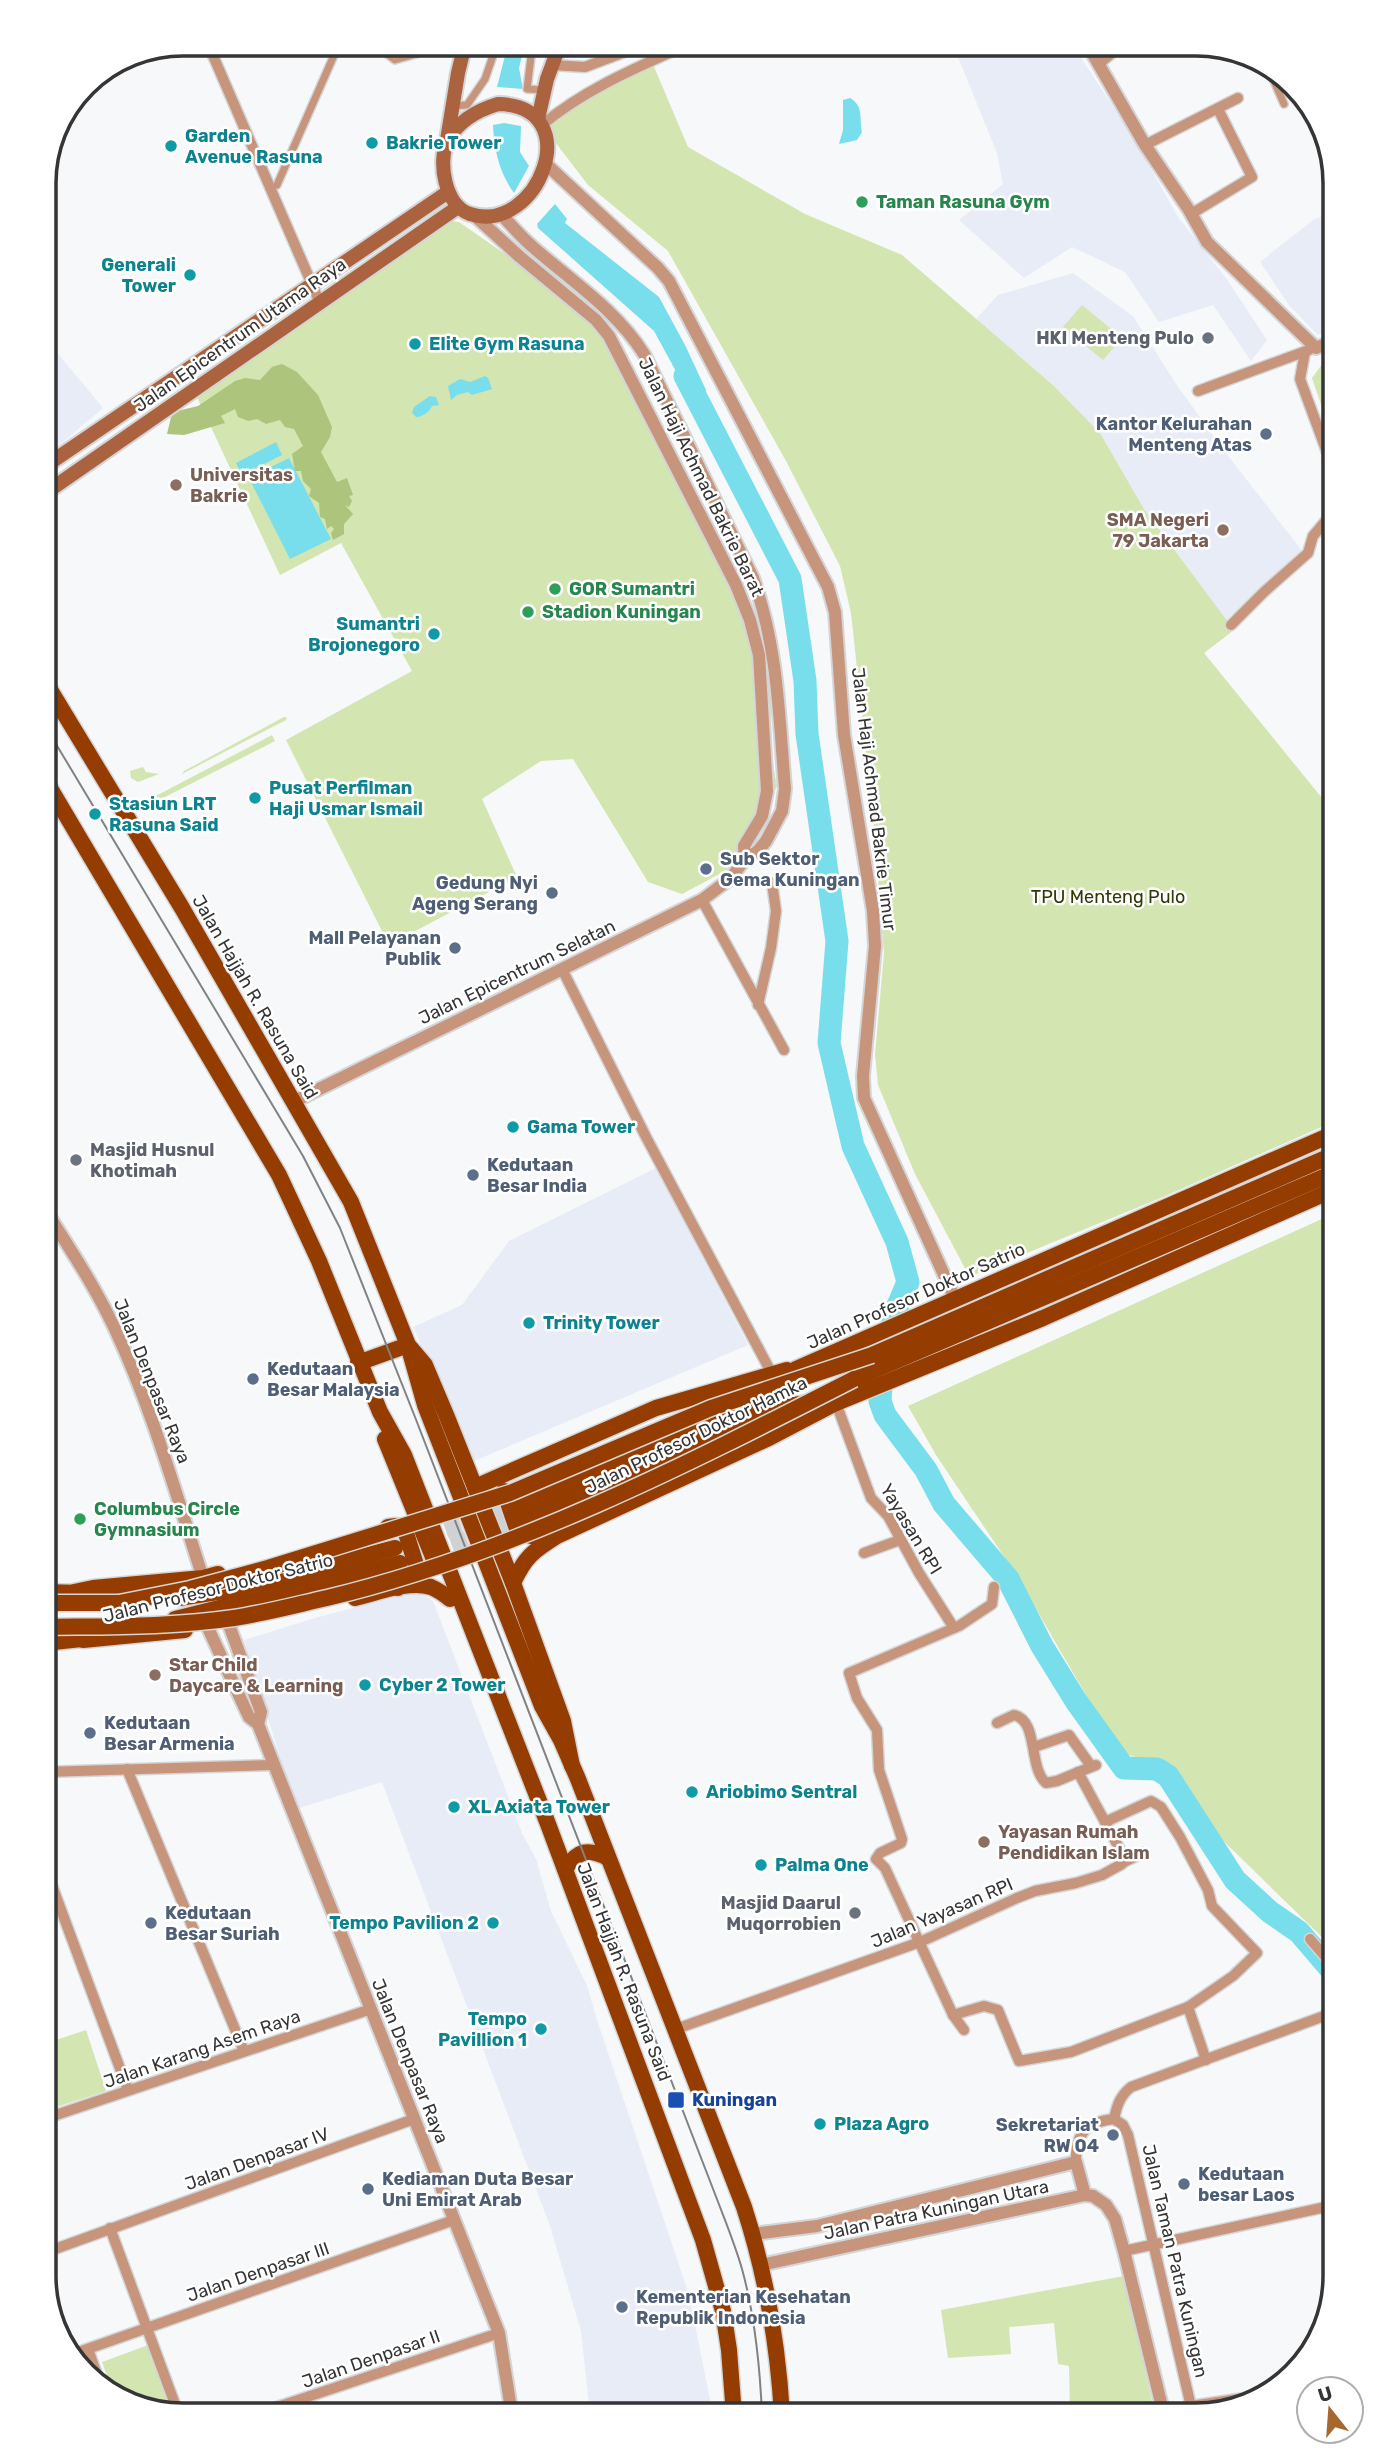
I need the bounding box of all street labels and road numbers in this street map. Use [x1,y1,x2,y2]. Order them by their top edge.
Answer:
street label: Jalan Epicentrum Utama Raya [130,253,350,417]
street label: Jalan Haji Achmad Bakrie Barat [633,354,769,600]
street label: Jalan Haji Achmad Bakrie Timur [847,666,901,932]
street label: Jalan Hajjah R. Rasuna Said [187,891,323,1103]
street label: Jalan Epicentrum Selatan [415,915,619,1029]
street label: Jalan Profesor Doktor Satrio [804,1238,1028,1354]
street label: Jalan Denpasar Raya [109,1295,195,1467]
street label: Jalan Profesor Doktor Hamka [581,1372,811,1498]
street label: Yayasan RPI [875,1480,947,1578]
street label: Jalan Profesor Doktor Satrio [101,1549,335,1627]
street label: Jalan Hajjah R. Rasuna Said [572,1860,676,2084]
street label: Jalan Yayasan RPI [868,1873,1016,1953]
street label: Jalan Denpasar Raya [367,1975,453,2147]
street label: Jalan Karang Asem Raya [101,2005,303,2093]
street label: Jalan Denpasar IV [182,2123,332,2195]
street label: Jalan Taman Patra Kuningan [1137,2142,1213,2380]
street label: Jalan Patra Kuningan Utara [821,2175,1051,2245]
street label: Jalan Denpasar III [184,2237,332,2307]
street label: Jalan Denpasar II [299,2325,443,2393]

